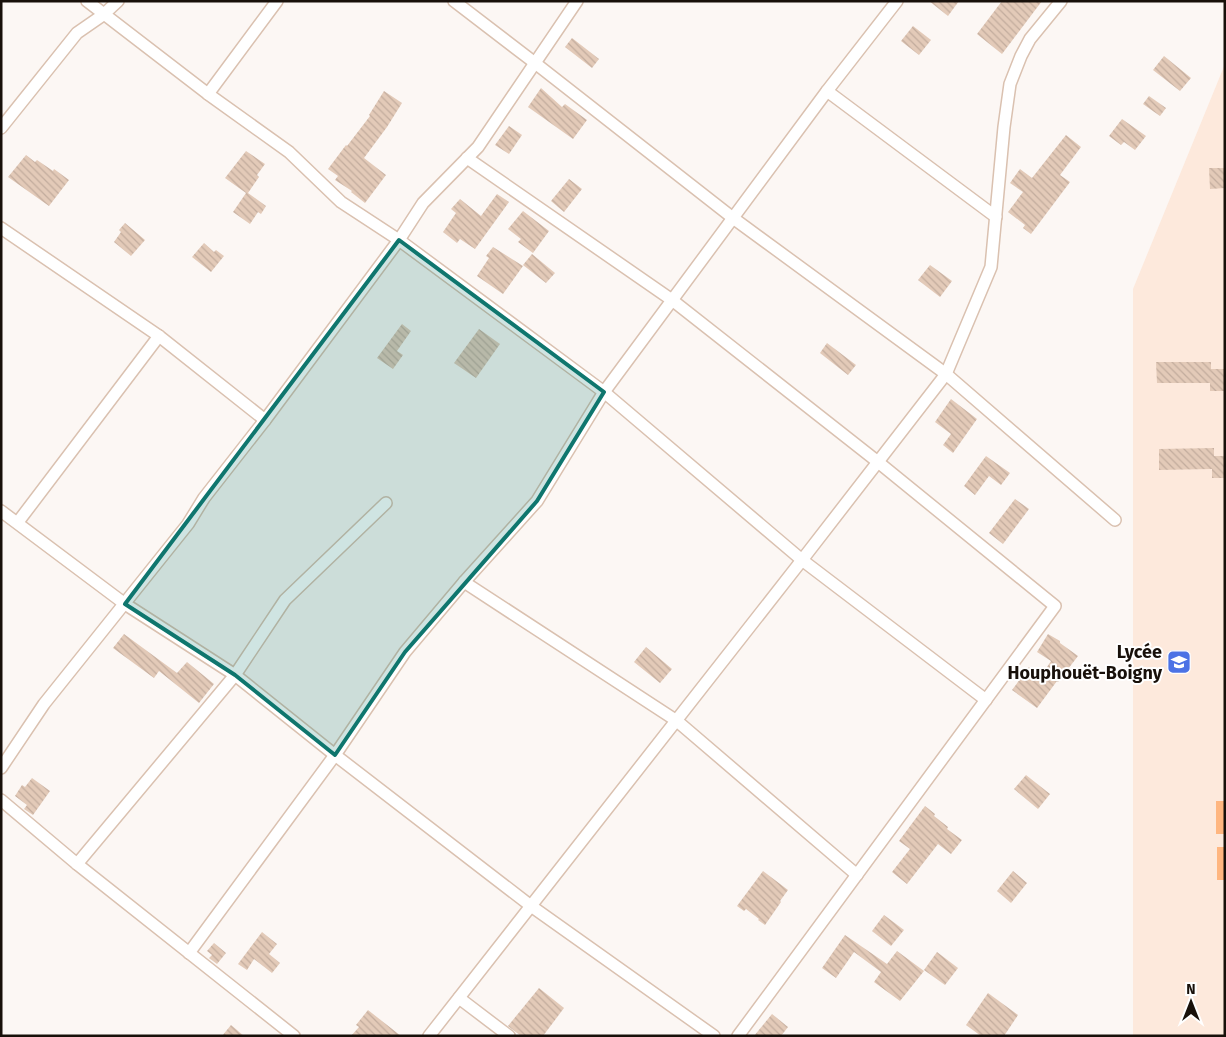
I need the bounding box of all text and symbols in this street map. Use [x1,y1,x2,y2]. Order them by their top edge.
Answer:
place label: Lycée Houphouët-Boigny [1008,641,1163,684]
school or university icon: Lycée Houphouët-Boigny [1166,649,1192,675]
north arrow [1166,977,1216,1027]
text: N [1186,981,1196,998]

